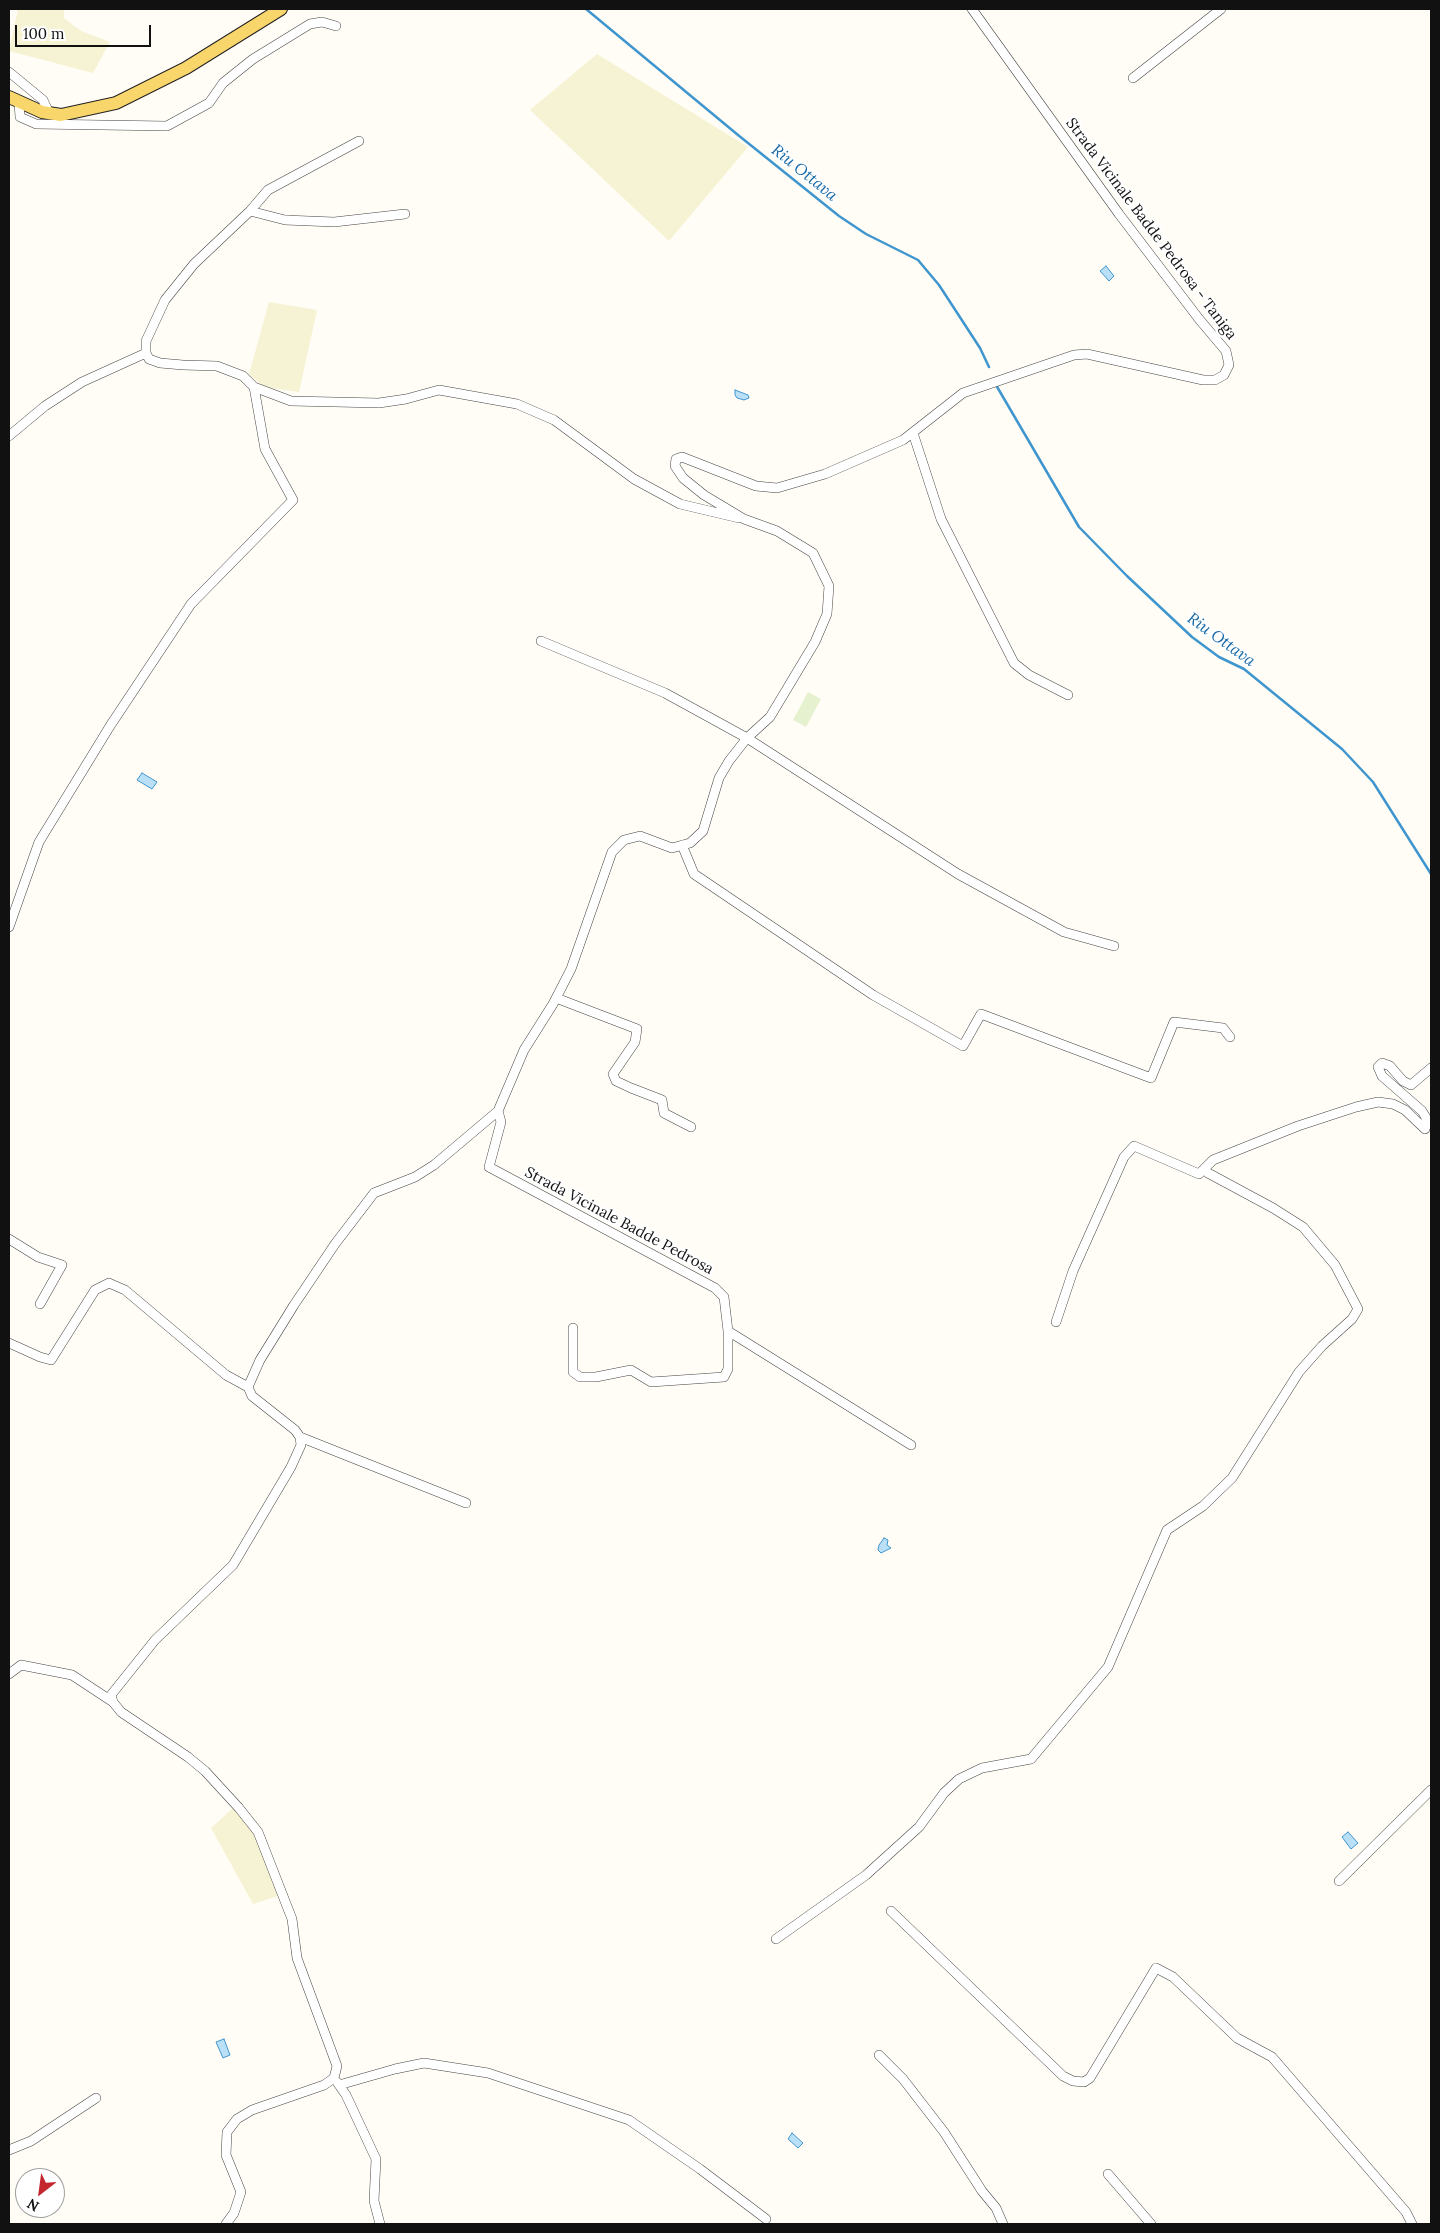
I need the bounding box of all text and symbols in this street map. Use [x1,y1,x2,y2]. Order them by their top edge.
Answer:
scale bar [18,15,154,47]
text: 100 m [23,24,64,43]
street label: Strada Vicinale Badde Pedrosa - Taniga [1062,115,1240,343]
water label: Riu Ottava [767,141,841,205]
water label: Riu Ottava [1183,609,1259,671]
street label: Strada Vicinale Badde Pedrosa [522,1164,716,1278]
north arrow [15,2168,65,2218]
text: N [24,2195,42,2216]

